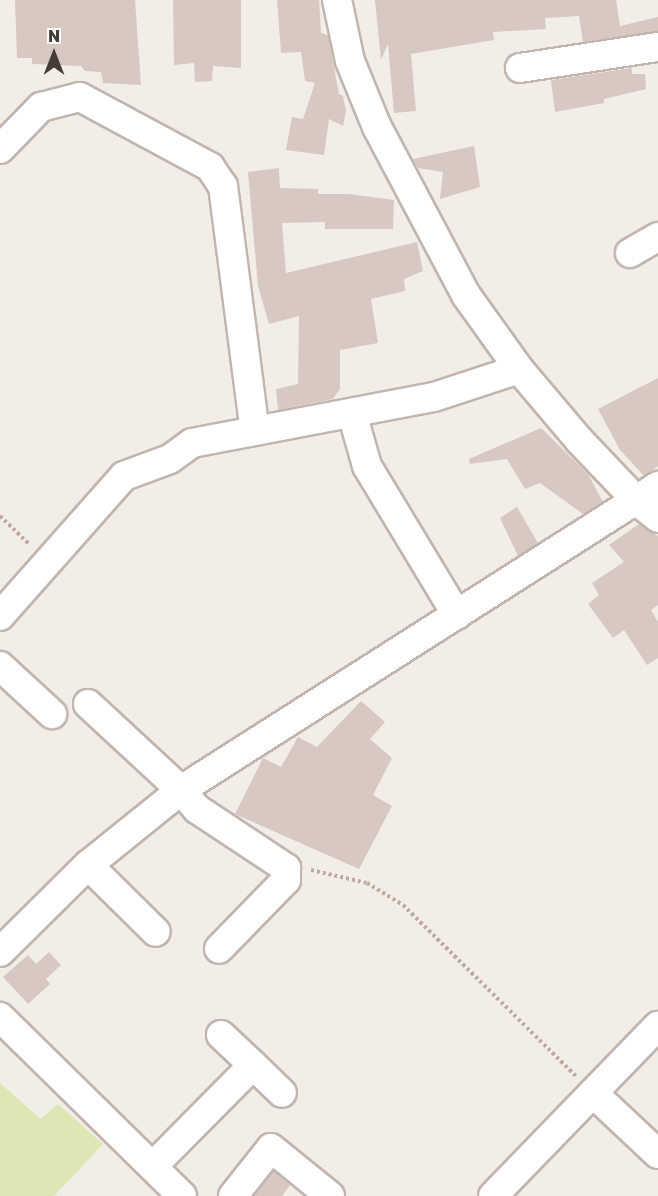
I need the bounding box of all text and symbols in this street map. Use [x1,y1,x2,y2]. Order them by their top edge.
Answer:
north arrow [24,24,84,84]
text: N [48,26,60,46]

